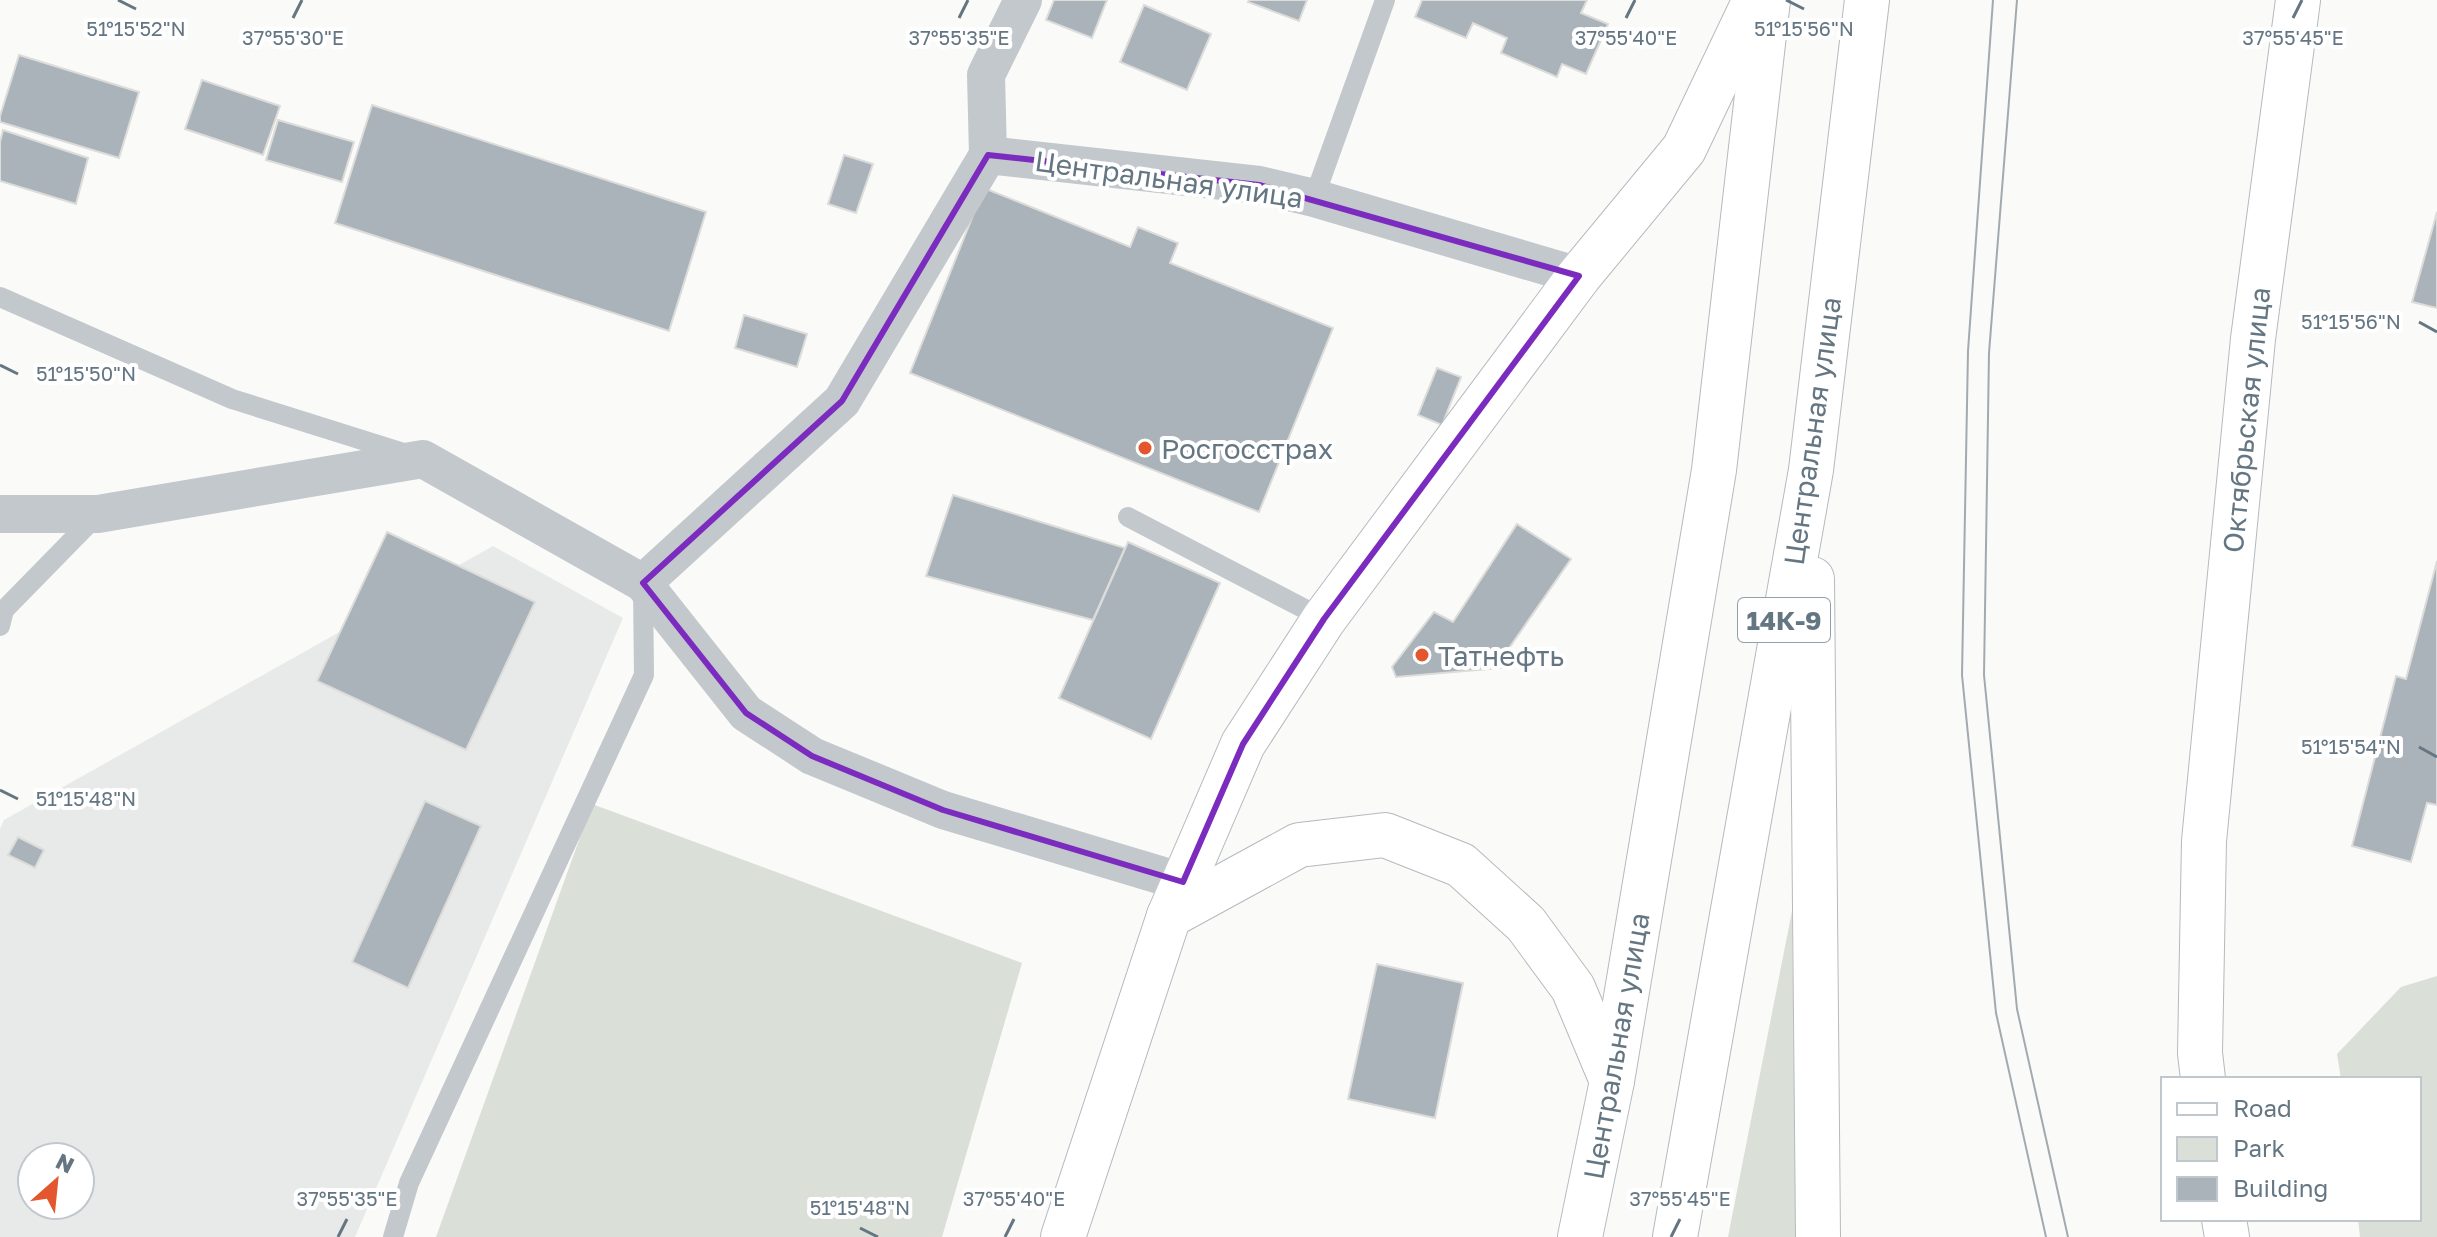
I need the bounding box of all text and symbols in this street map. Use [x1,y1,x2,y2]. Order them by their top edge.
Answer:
text: 51°15'52"N [86,16,186,40]
text: 51°15'56"N [1754,16,1854,40]
text: 37°55'30"E [242,25,344,49]
text: 37°55'35"E [909,25,1010,49]
text: 37°55'40"E [1575,25,1677,49]
text: 37°55'45"E [2242,25,2344,49]
street label: Центральная улица [1033,144,1305,214]
street label: Октябрьская улица [2216,286,2276,554]
street label: Центральная улица [1777,295,1847,567]
text: 51°15'56"N [2301,309,2401,333]
text: 51°15'50"N [36,361,136,385]
place label: Росгосстрах [1161,432,1333,465]
marker: Росгосстрах [1136,439,1154,457]
road number: 14К-9 [1738,598,1830,642]
place label: Татнефть [1438,639,1564,672]
marker: Татнефть [1413,646,1431,664]
text: 51°15'54"N [2301,734,2401,758]
text: 51°15'48"N [36,786,136,810]
street label: Центральная улица [1576,910,1656,1182]
legend [2161,1077,2421,1221]
text: Road [2233,1093,2292,1122]
text: Park [2233,1133,2285,1162]
north arrow [16,1141,96,1221]
text: N [52,1147,79,1179]
text: Building [2233,1173,2328,1202]
text: 37°55'35"E [297,1186,398,1210]
text: 37°55'40"E [963,1186,1065,1210]
text: 37°55'45"E [1629,1186,1731,1210]
text: 51°15'48"N [810,1195,910,1219]

